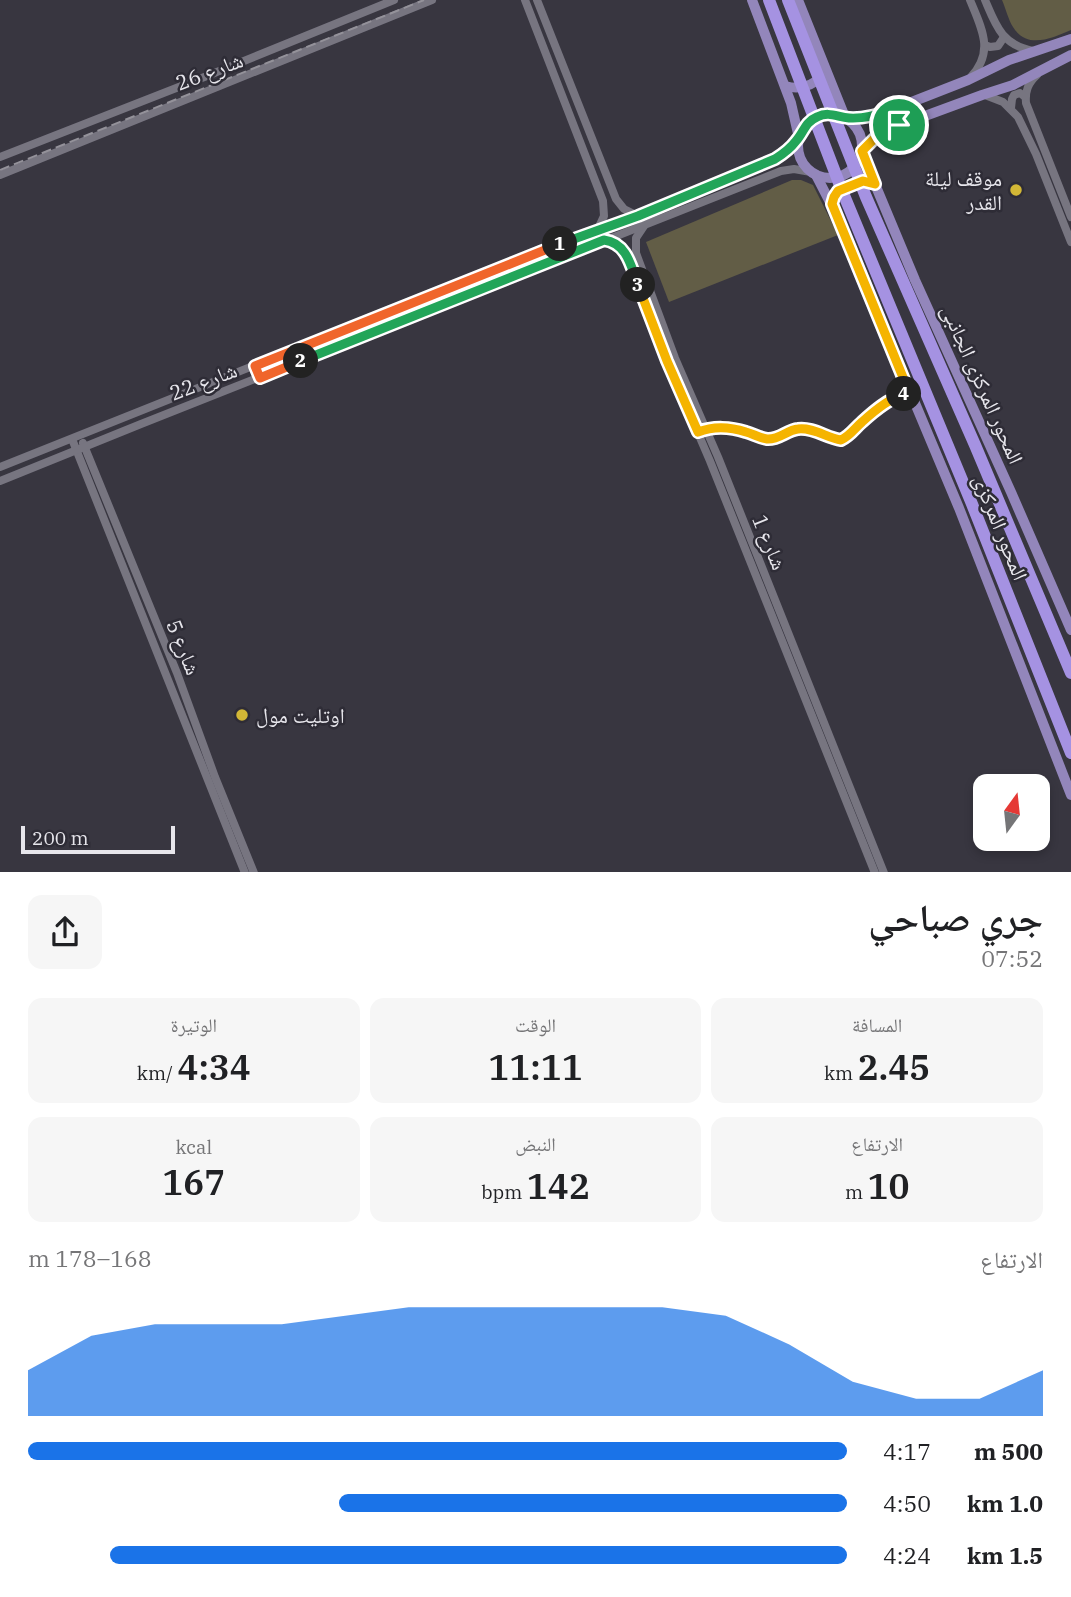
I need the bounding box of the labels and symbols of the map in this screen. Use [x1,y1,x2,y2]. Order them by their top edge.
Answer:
street label: شارع 26 [171,45,247,97]
pin [869,95,929,155]
place label: موقف ليلة القدر [925,164,1002,216]
marker: موقف ليلة القدر [1008,182,1024,198]
pin: 1 [542,226,578,262]
pin: 3 [620,268,656,302]
street label: المحور المركزى الجانبى [935,300,1031,468]
pin: 2 [284,344,318,378]
street label: شارع 22 [165,355,241,407]
pin: 4 [886,376,922,412]
street label: المحور المركزى [967,470,1035,584]
street label: شارع 1 [746,510,794,574]
street label: شارع 5 [160,615,208,679]
place label: اوتليت مول [256,701,345,729]
marker: اوتليت مول [234,707,250,723]
north arrow [973,774,1050,850]
scale bar [21,824,175,855]

